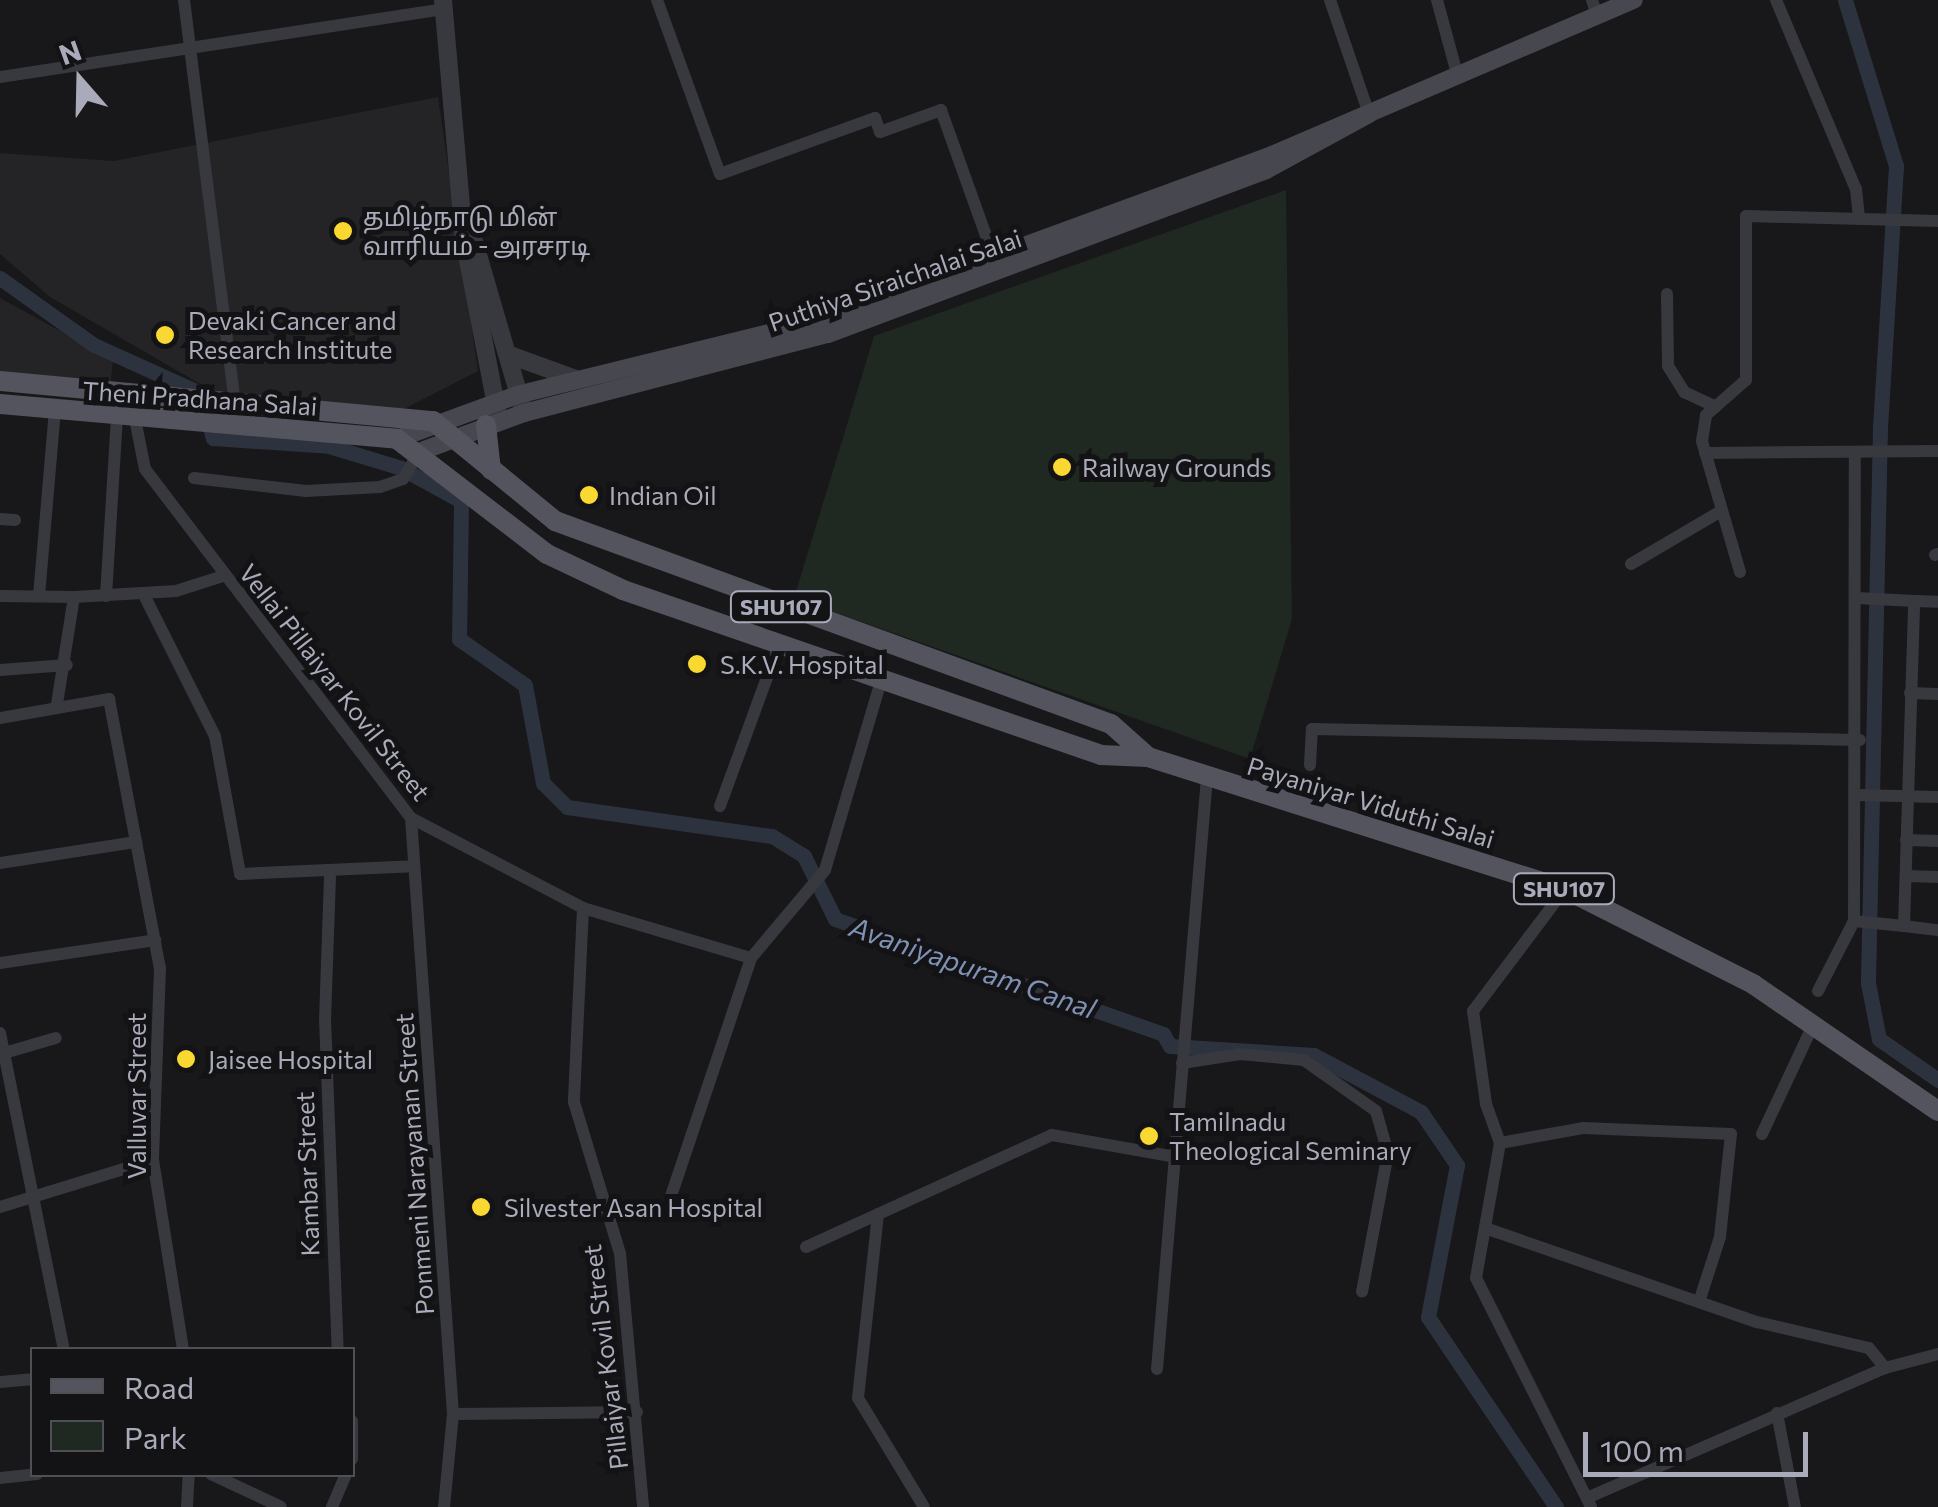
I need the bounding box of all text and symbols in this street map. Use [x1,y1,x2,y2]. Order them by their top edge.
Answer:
north arrow [30,30,130,130]
text: N [54,32,85,71]
place label: தமிழ்நாடு மின் வாரியம் - அரசரடி [363,202,590,261]
marker: தமிழ்நாடு மின் வாரியம் - அரசரடி [332,220,354,242]
street label: Puthiya Siraichalai Salai [765,223,1025,337]
place label: Devaki Cancer and Research Institute [188,306,396,365]
marker: Devaki Cancer and Research Institute [152,322,178,348]
street label: Theni Pradhana Salai [82,375,318,421]
place label: Railway Grounds [1082,452,1272,482]
marker: Railway Grounds [1051,456,1073,478]
place label: Indian Oil [609,480,717,510]
marker: Indian Oil [578,484,600,506]
street label: Vellai Pillaiyar Kovil Street [233,558,437,806]
road number: SHU107 [728,590,834,624]
place label: S.K.V. Hospital [720,649,884,679]
marker: S.K.V. Hospital [684,651,710,677]
street label: Payaniyar Viduthi Salai [1244,750,1498,854]
road number: SHU107 [1512,872,1616,906]
water label: Avaniyapuram Canal [846,909,1100,1025]
street label: Ponmeni Narayanan Street [388,1012,440,1316]
street label: Valluvar Street [121,1013,151,1179]
place label: Jaisee Hospital [208,1044,373,1074]
marker: Jaisee Hospital [173,1046,199,1072]
street label: Kambar Street [289,1091,325,1257]
place label: Tamilnadu Theological Seminary [1169,1107,1412,1166]
marker: Tamilnadu Theological Seminary [1138,1125,1160,1147]
place label: Silvester Asan Hospital [504,1192,763,1222]
marker: Silvester Asan Hospital [468,1194,494,1220]
street label: Pillaiyar Kovil Street [576,1243,634,1471]
legend [30,1347,355,1477]
text: Road [124,1368,194,1405]
scale bar [1588,1412,1813,1474]
text: Park [124,1418,187,1455]
text: 100 m [1600,1431,1684,1468]

